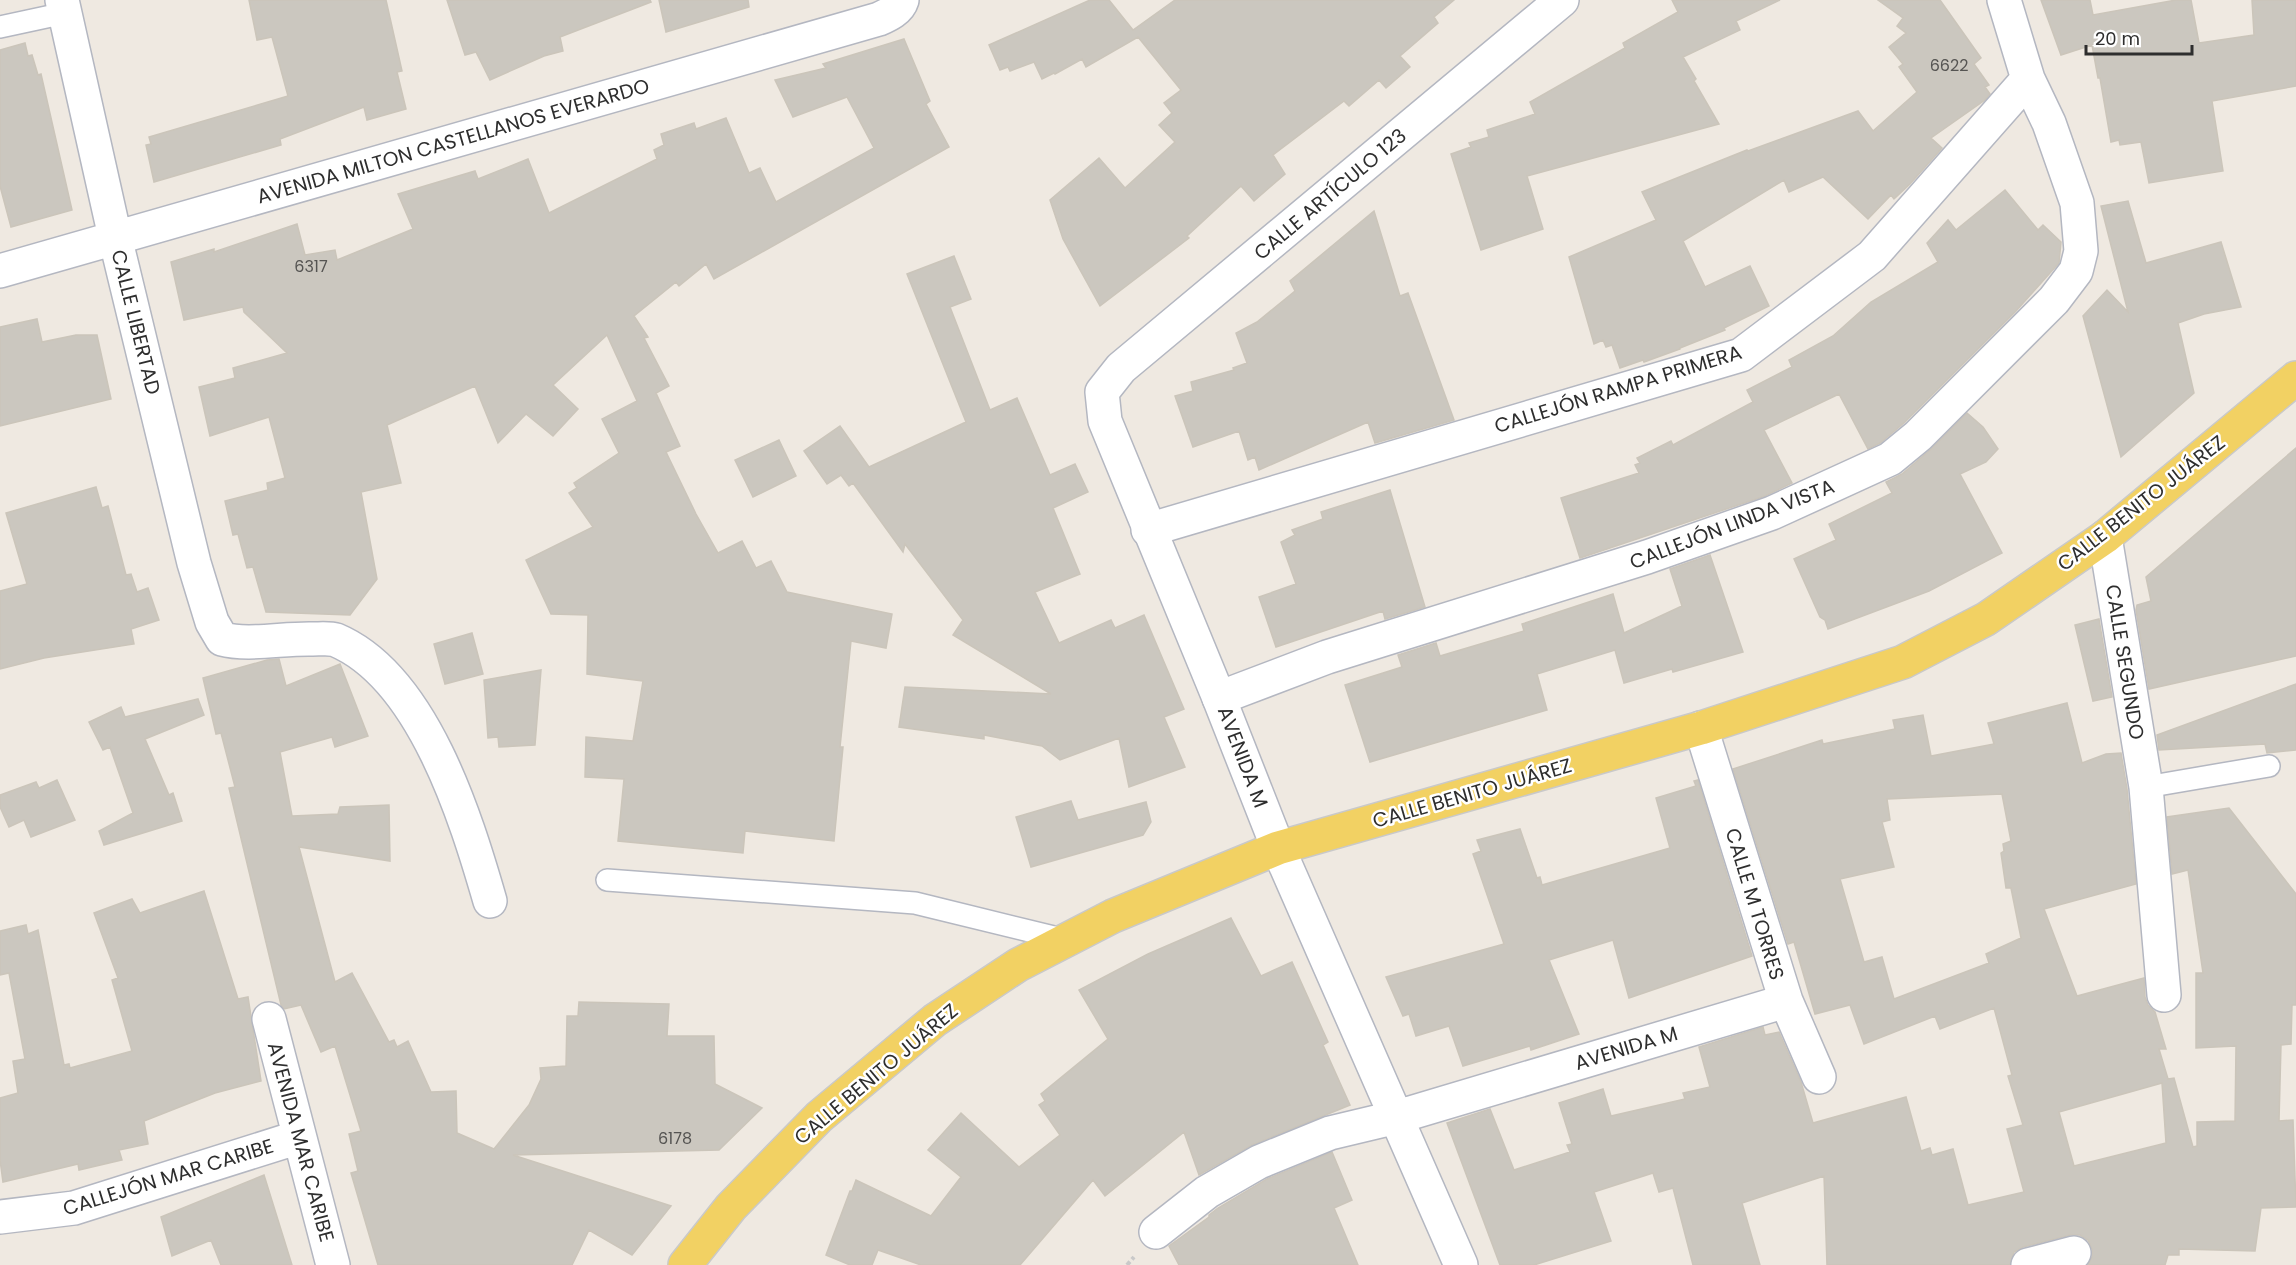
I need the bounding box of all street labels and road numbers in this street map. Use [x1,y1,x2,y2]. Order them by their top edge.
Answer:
street label: AVENIDA MILTON CASTELLANOS EVERARDO [254,71,652,211]
street label: CALLE ARTÍCULO 123 [1248,122,1412,266]
street label: CALLE LIBERTAD [104,247,168,397]
street label: CALLEJÓN RAMPA PRIMERA [1491,338,1745,440]
street label: CALLE BENITO JUÁREZ [2051,429,2231,577]
street label: CALLEJÓN LINDA VISTA [1626,472,1838,576]
street label: CALLE SEGUNDO [2099,582,2151,742]
street label: AVENIDA M [1211,702,1275,812]
street label: CALLE BENITO JUÁREZ [1369,751,1575,835]
street label: CALLE M TORRES [1719,825,1791,983]
street label: CALLE BENITO JUÁREZ [788,997,964,1151]
street label: AVENIDA M [1571,1019,1681,1077]
street label: AVENIDA MAR CARIBE [261,1039,341,1245]
street label: CALLEJÓN MAR CARIBE [59,1132,277,1222]

